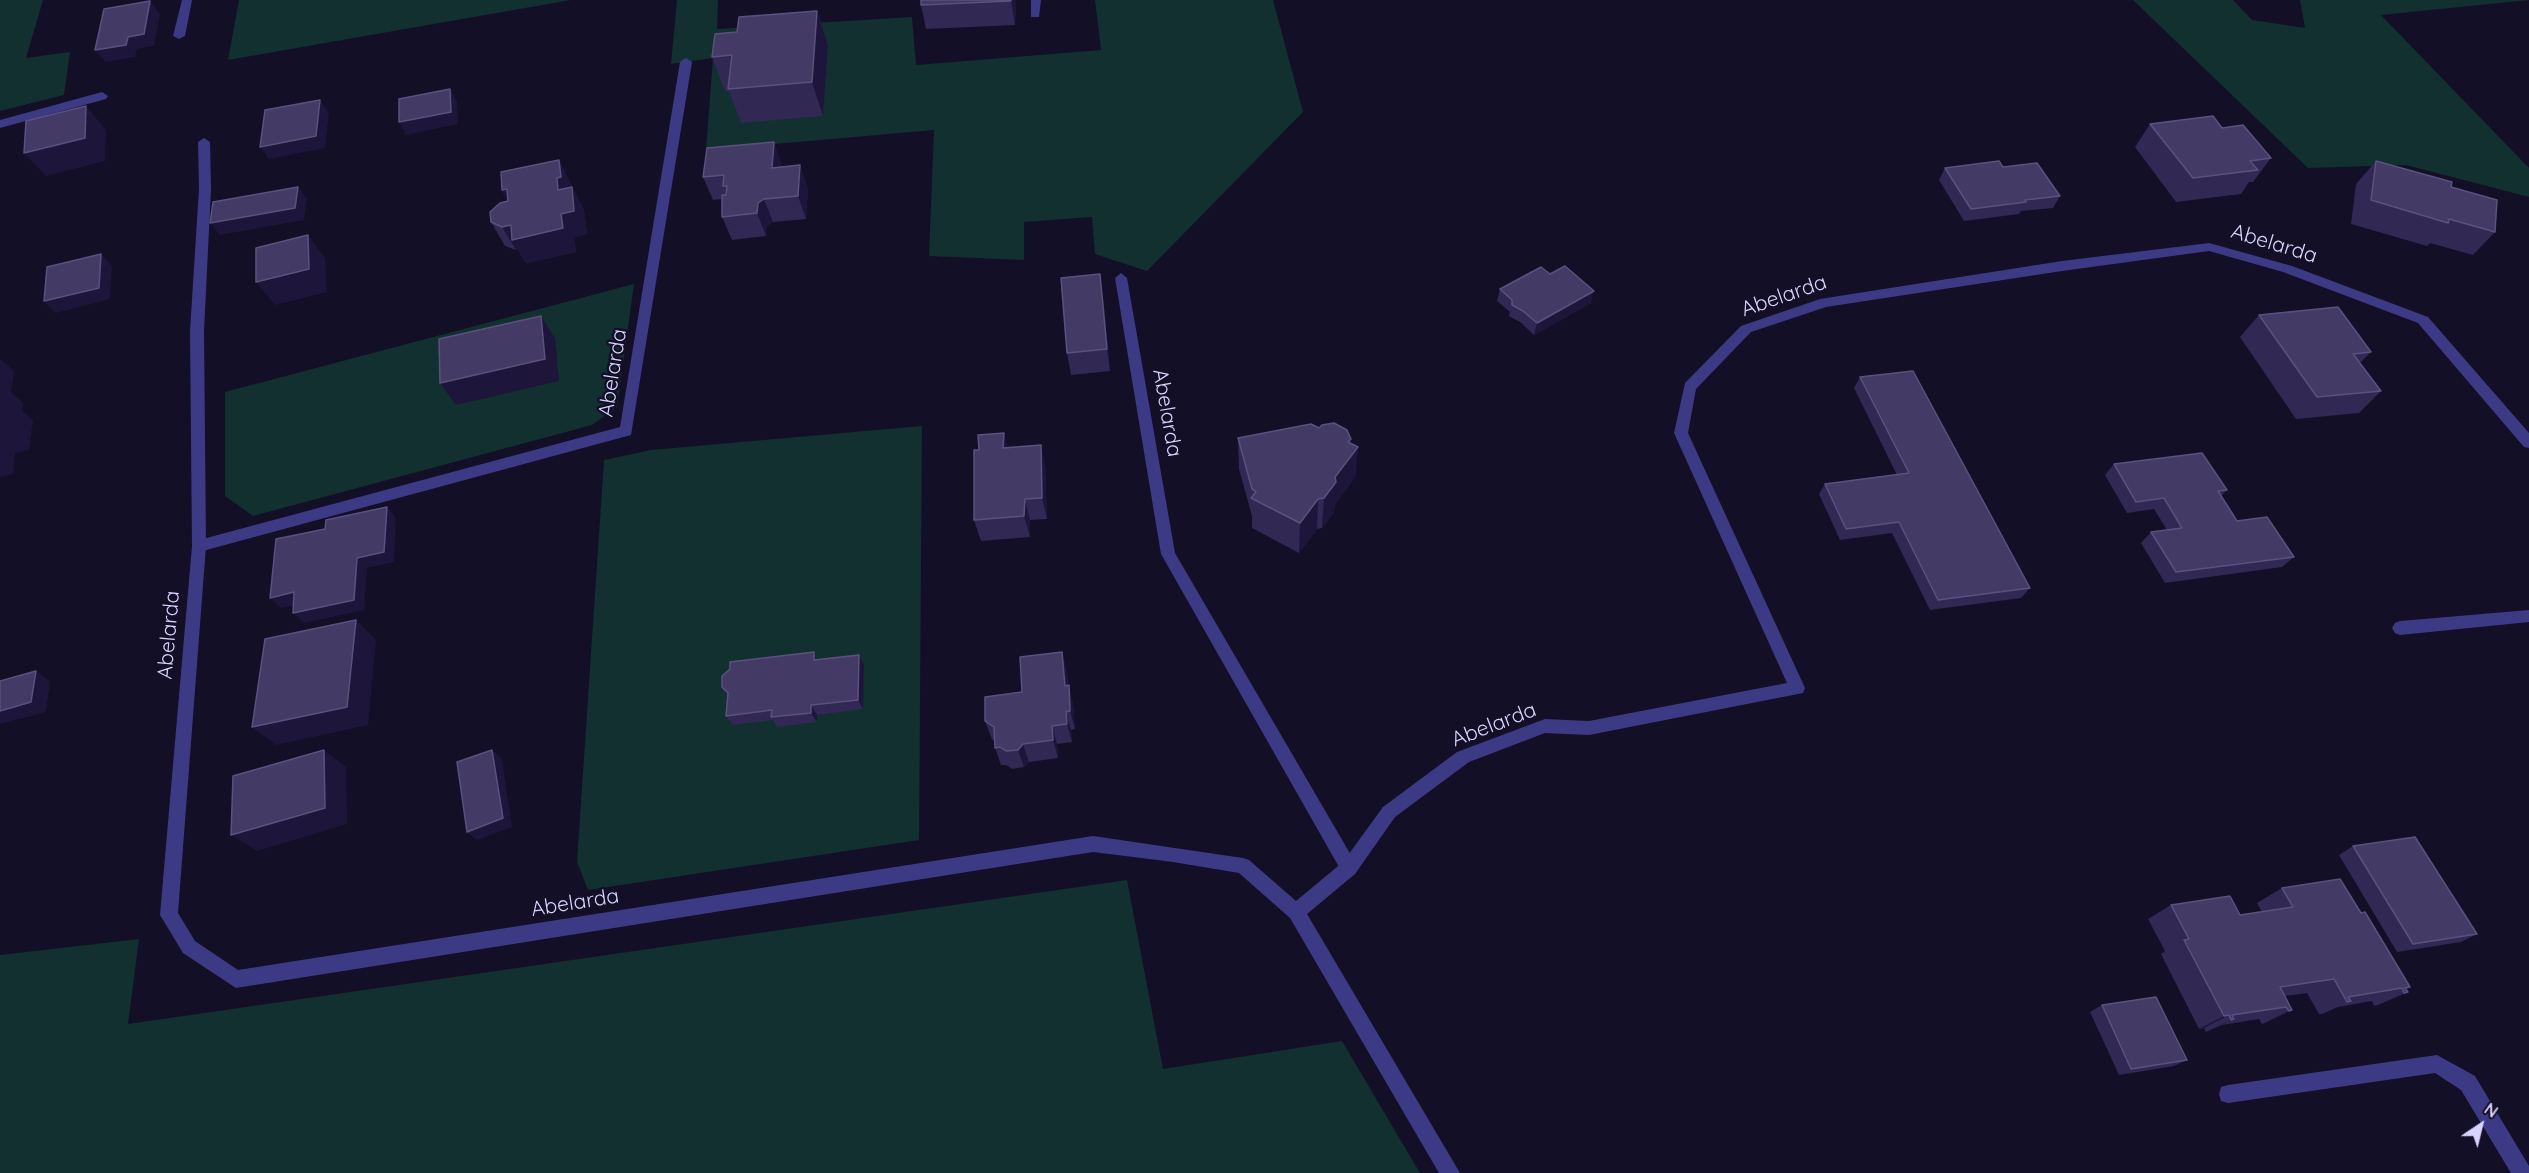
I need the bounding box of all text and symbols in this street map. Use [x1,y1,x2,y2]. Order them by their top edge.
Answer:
street label: Abelarda [2228,219,2320,269]
street label: Abelarda [1738,270,1830,322]
street label: Abelarda [594,327,632,419]
street label: Abelarda [1147,367,1187,459]
street label: Abelarda [153,590,185,680]
street label: Abelarda [1448,697,1540,753]
street label: Abelarda [529,884,621,922]
north arrow [2451,1095,2511,1155]
text: N [2481,1099,2502,1122]

